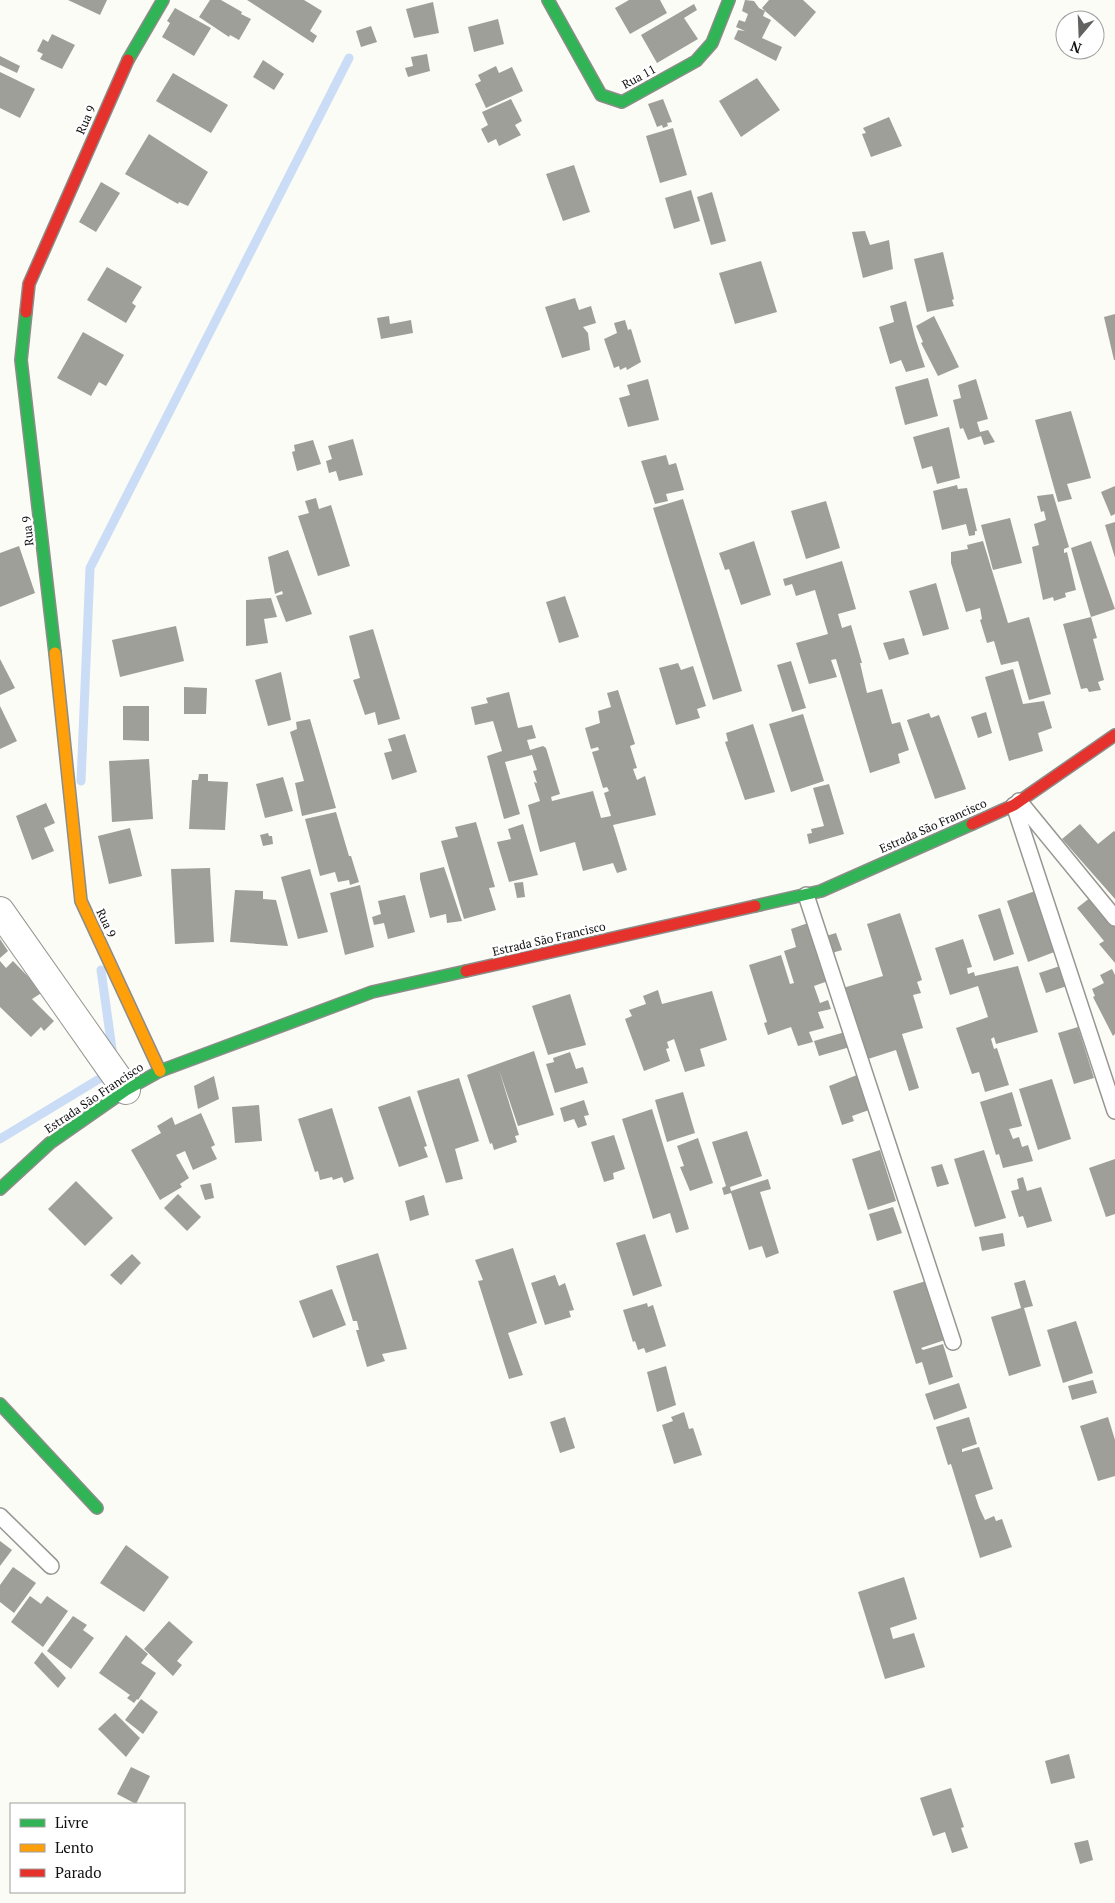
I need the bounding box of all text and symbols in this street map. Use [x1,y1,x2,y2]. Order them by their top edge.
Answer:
north arrow [1055,10,1105,60]
text: N [1067,37,1084,58]
street label: Rua 11 [619,61,658,92]
street label: Rua 9 [73,103,98,137]
street label: Rua 9 [18,515,37,547]
street label: Estrada São Francisco [877,795,989,856]
street label: Rua 9 [93,906,120,940]
street label: Estrada São Francisco [491,918,607,959]
street label: Estrada São Francisco [42,1059,146,1136]
legend [10,1803,185,1893]
text: Livre [55,1812,89,1832]
text: Lento [55,1837,94,1857]
text: Parado [55,1862,101,1882]

